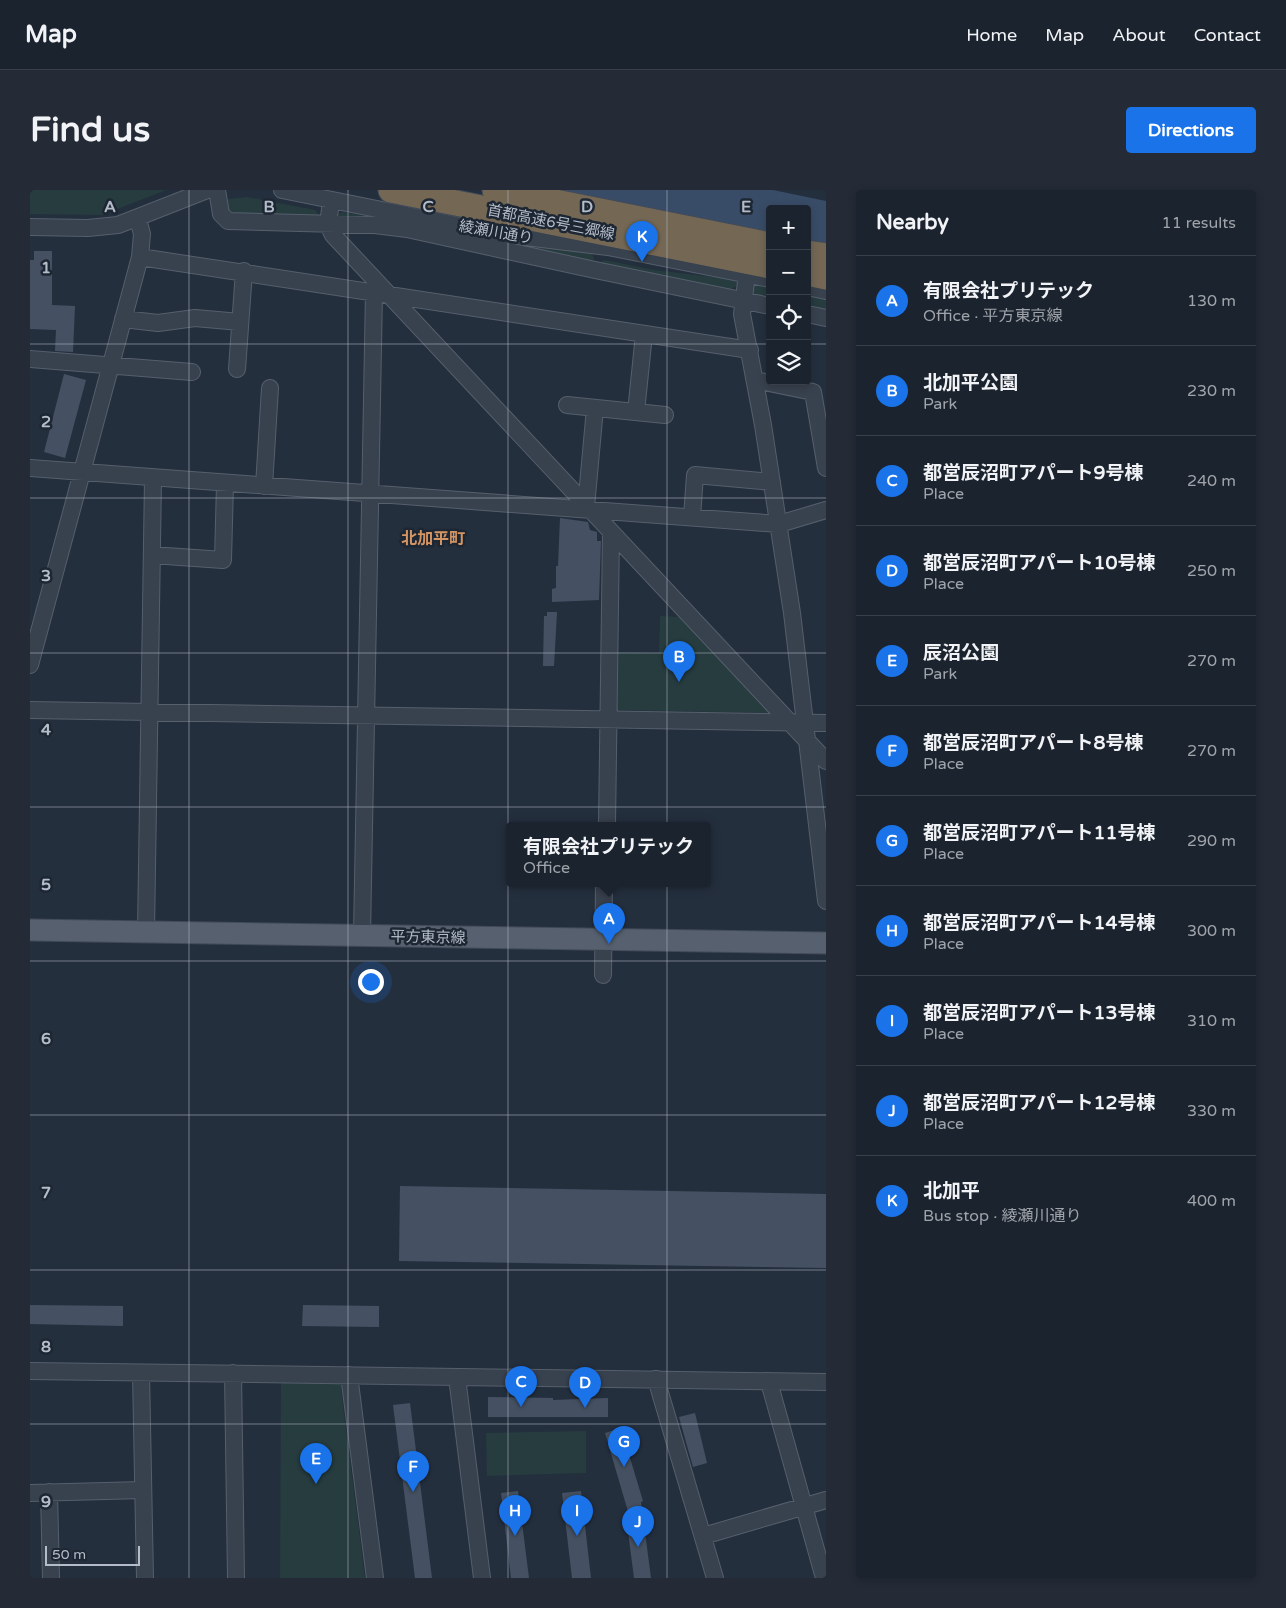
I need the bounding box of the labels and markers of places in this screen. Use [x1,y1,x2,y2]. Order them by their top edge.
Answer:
pin: K [626,221,658,262]
pin: B [663,641,695,682]
pin: A [593,903,625,944]
pin: C [505,1366,537,1407]
pin: D [569,1367,601,1408]
pin: G [608,1426,640,1467]
pin: E [300,1443,332,1484]
pin: F [397,1451,429,1492]
pin: H [499,1495,531,1536]
pin: I [561,1495,593,1536]
pin: J [622,1506,654,1547]

